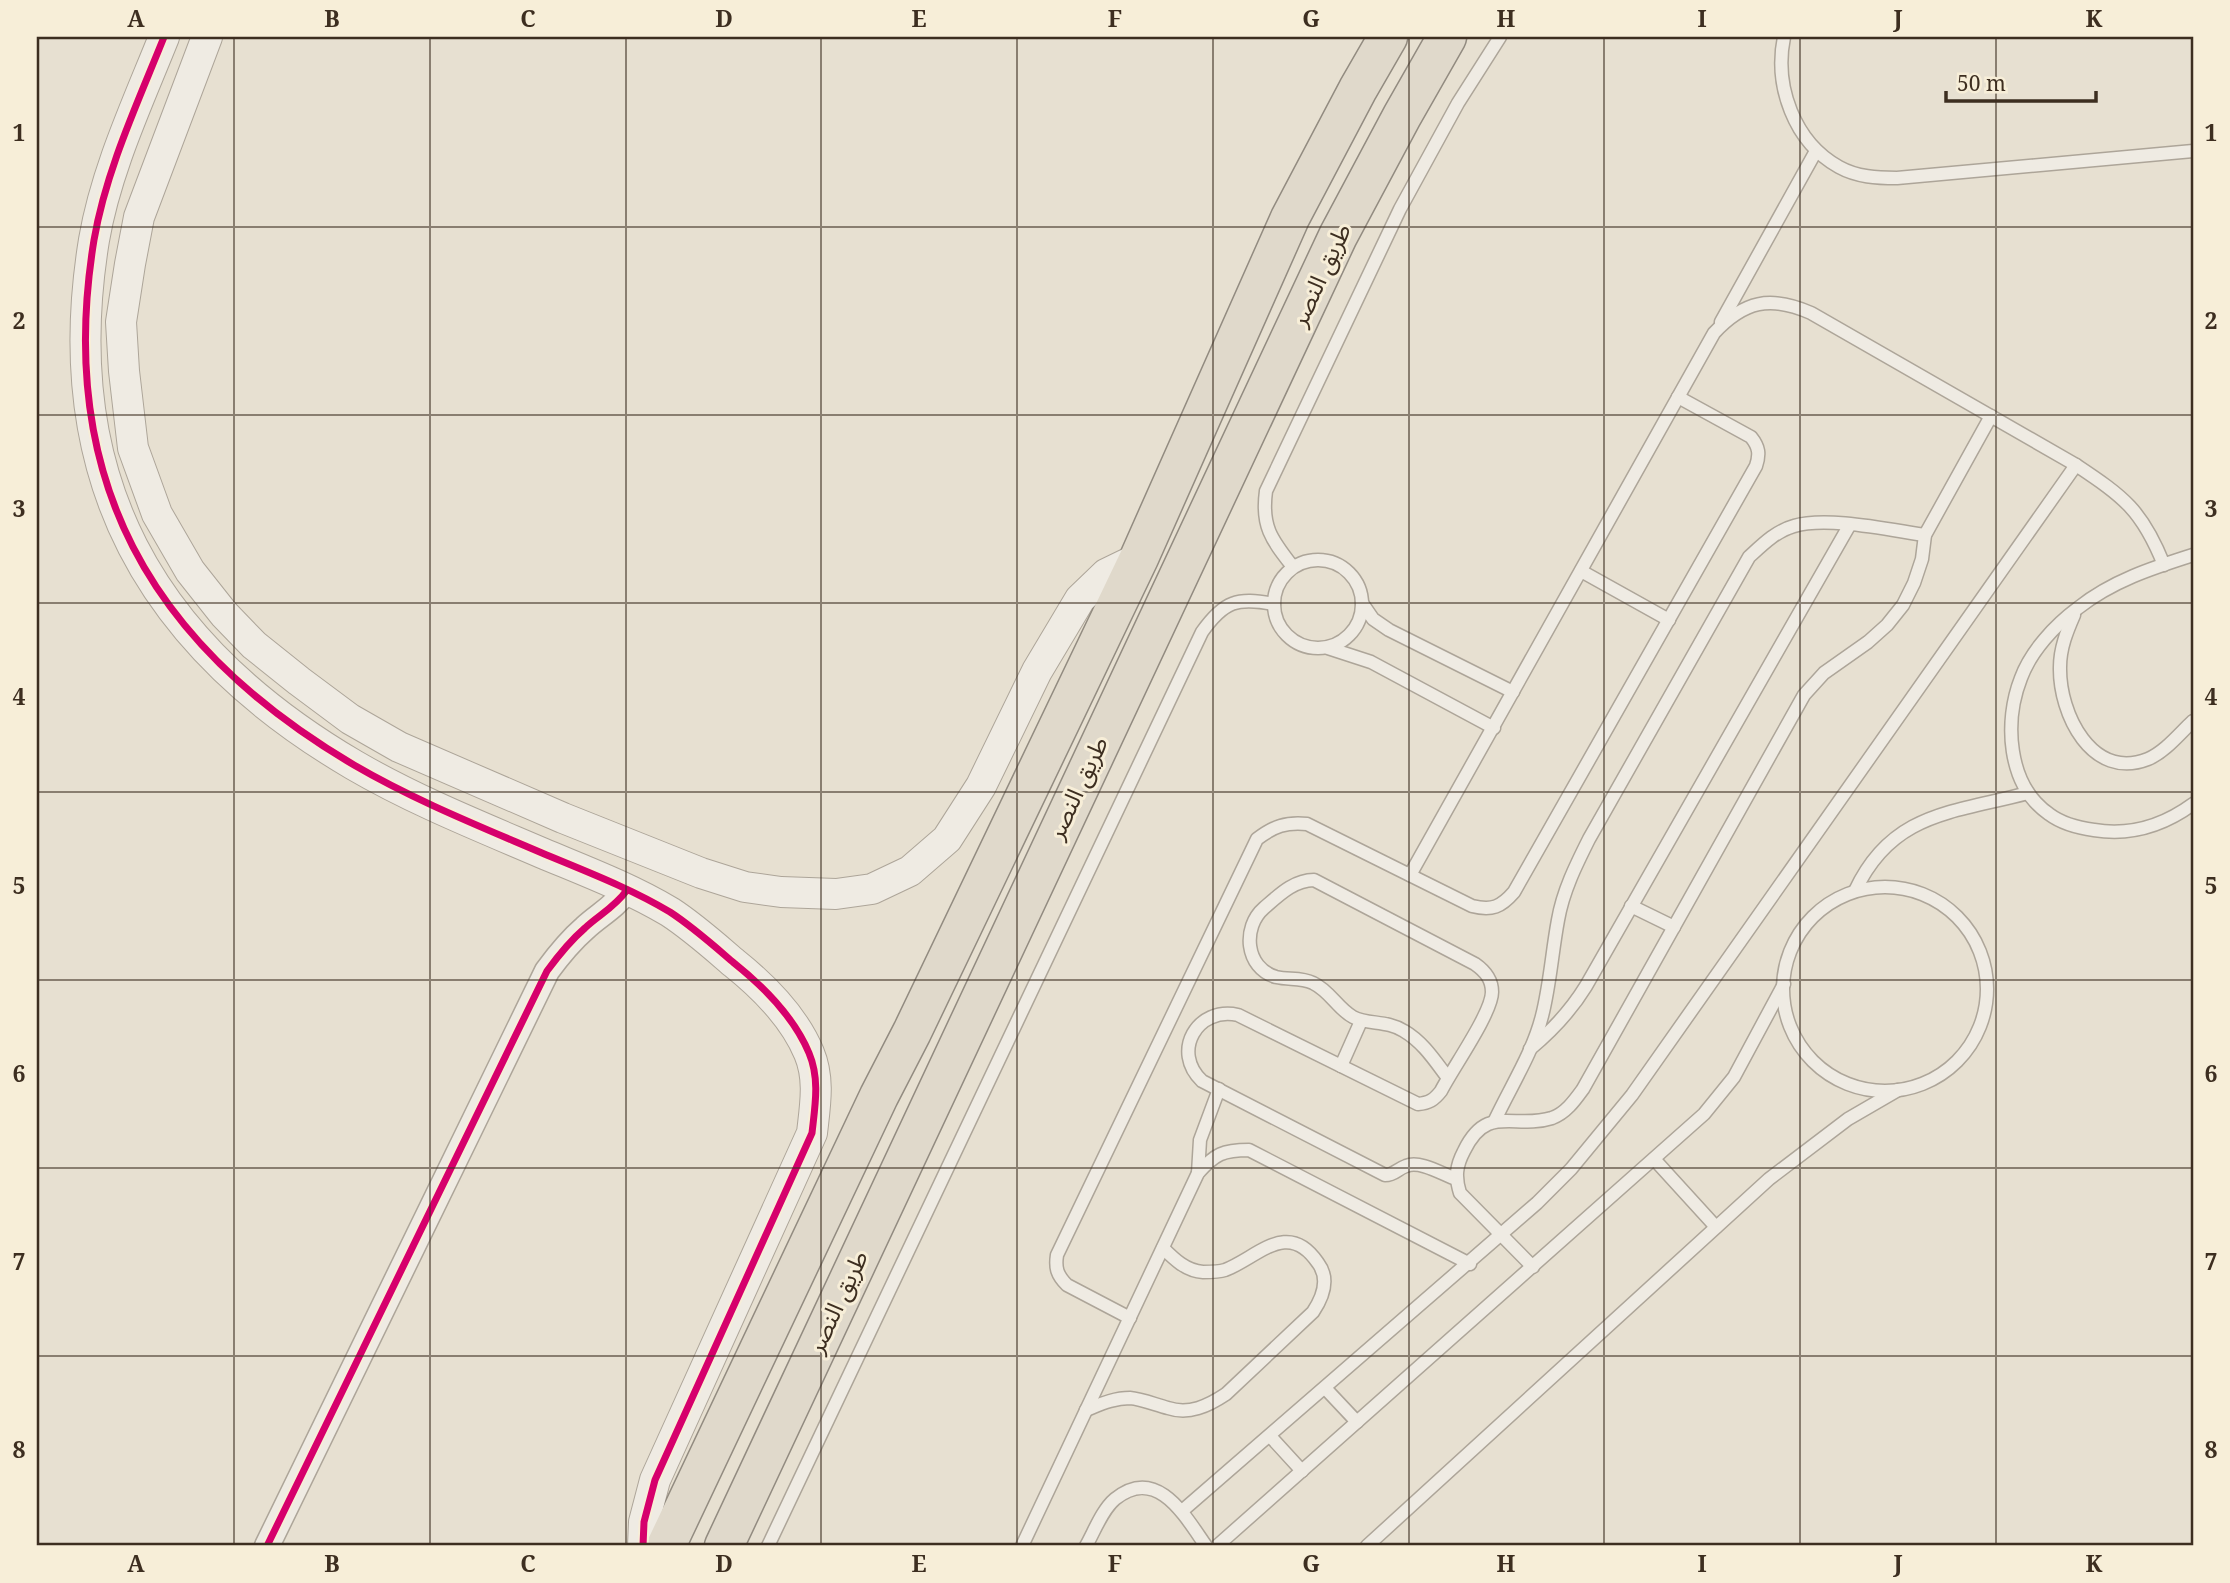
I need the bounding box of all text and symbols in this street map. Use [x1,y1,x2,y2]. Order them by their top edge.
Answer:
text: A [127,2,145,34]
text: B [324,2,340,34]
text: C [520,2,536,34]
text: D [715,2,733,34]
text: E [911,2,927,34]
text: F [1108,2,1122,34]
text: G [1302,2,1320,34]
text: H [1497,2,1516,34]
text: I [1697,2,1707,34]
text: J [1892,2,1903,34]
text: K [2086,2,2103,34]
scale bar [1946,60,2097,104]
text: 50 m [1957,69,2006,97]
text: 1 [13,116,26,148]
text: 1 [2205,116,2218,148]
street label: طريق النصر [1281,217,1358,332]
text: 2 [13,304,26,336]
text: 2 [2205,304,2218,336]
text: 3 [13,492,26,524]
text: 3 [2205,492,2218,524]
text: 4 [13,680,26,712]
text: 4 [2205,680,2218,712]
street label: طريق النصر [1038,730,1115,845]
text: 5 [13,869,26,901]
text: 5 [2205,869,2218,901]
text: 6 [13,1057,26,1089]
text: 6 [2205,1057,2218,1089]
street label: طريق النصر [798,1244,875,1359]
text: 7 [13,1245,26,1277]
text: 7 [2205,1245,2218,1277]
text: 8 [13,1433,26,1465]
text: 8 [2205,1433,2218,1465]
text: A [127,1547,145,1579]
text: B [324,1547,340,1579]
text: C [520,1547,536,1579]
text: D [715,1547,733,1579]
text: E [911,1547,927,1579]
text: F [1108,1547,1122,1579]
text: G [1302,1547,1320,1579]
text: H [1497,1547,1516,1579]
text: I [1697,1547,1707,1579]
text: J [1892,1547,1903,1579]
text: K [2086,1547,2103,1579]

